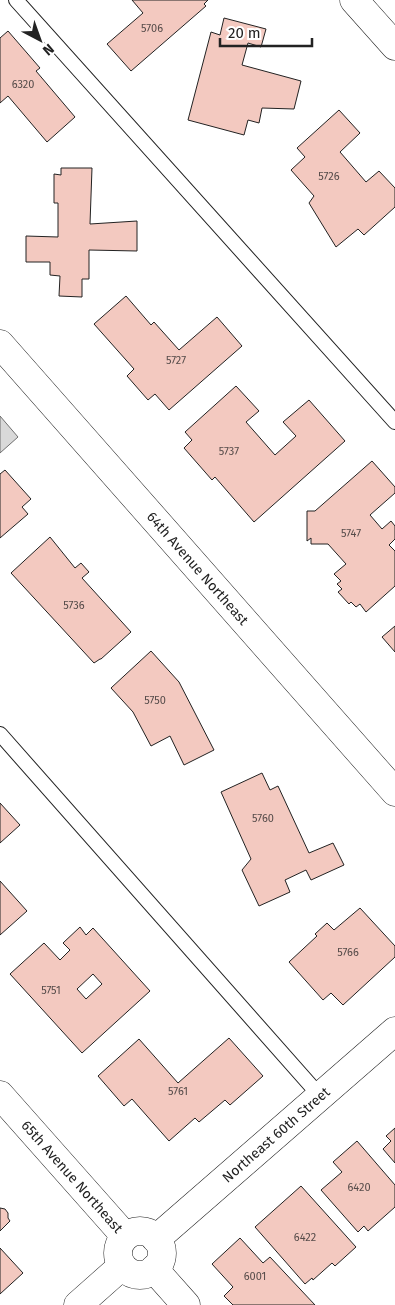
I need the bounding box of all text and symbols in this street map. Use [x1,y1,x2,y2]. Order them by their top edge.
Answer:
north arrow [15,15,65,65]
scale bar [220,15,312,47]
house number: 5706 [141,22,163,35]
text: 20 m [228,24,261,42]
text: N [39,40,57,59]
house number: 6320 [12,78,34,91]
house number: 5726 [318,170,340,183]
house number: 5727 [166,354,186,367]
house number: 5737 [219,445,239,458]
street label: 64th Avenue Northeast [143,509,252,629]
house number: 5747 [341,527,361,540]
house number: 5736 [63,599,85,612]
house number: 5750 [144,694,166,707]
house number: 5760 [252,812,274,825]
house number: 5766 [337,946,359,959]
house number: 5751 [41,984,61,997]
street label: Northeast 60th Street [219,1083,334,1186]
house number: 5761 [168,1085,188,1098]
street label: 65th Avenue Northeast [18,1117,127,1237]
house number: 6420 [347,1181,371,1194]
house number: 6422 [294,1231,316,1244]
house number: 6001 [244,1270,266,1283]

